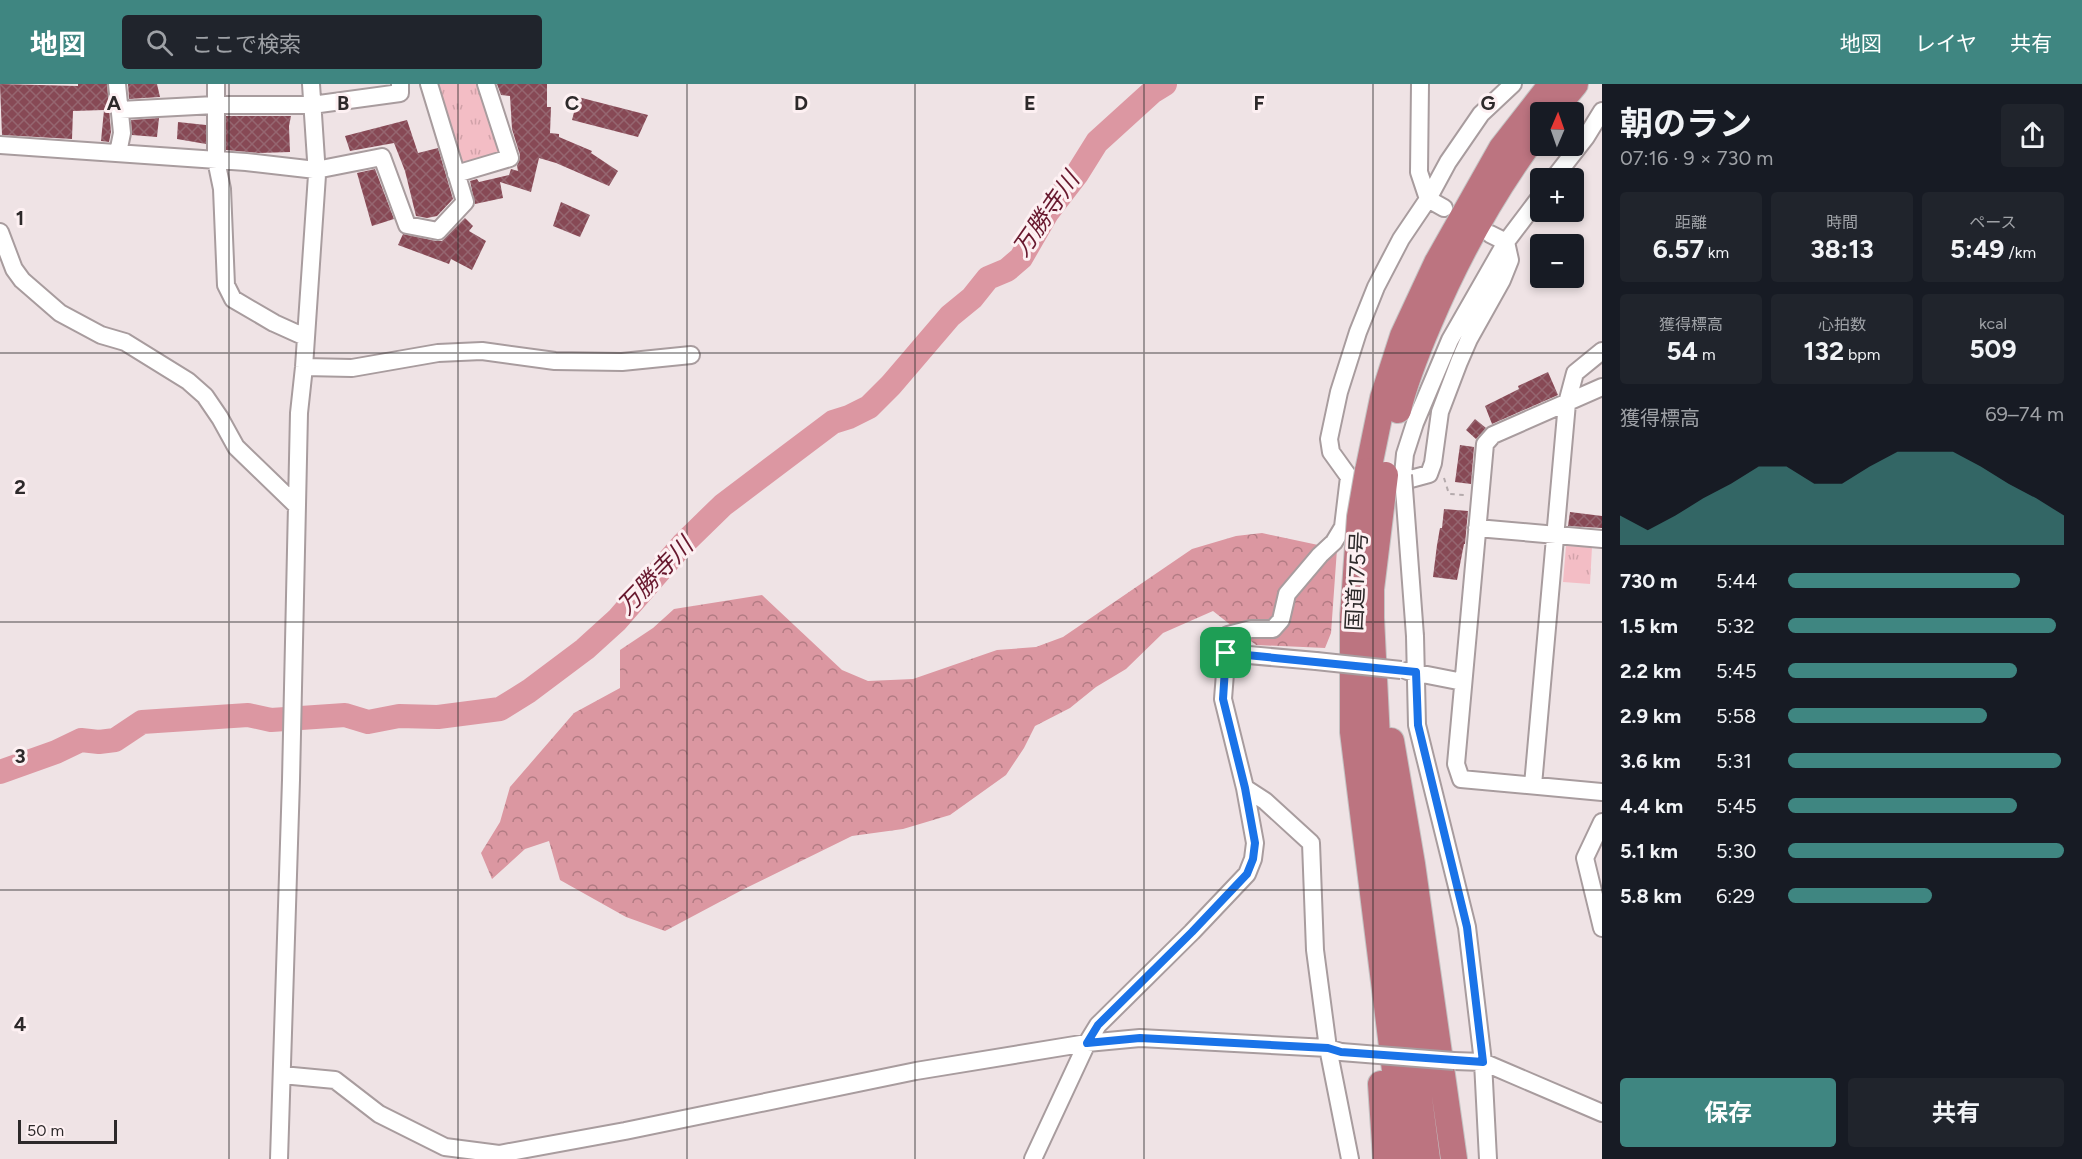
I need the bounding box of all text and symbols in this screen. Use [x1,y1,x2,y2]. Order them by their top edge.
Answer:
search box [122,15,542,69]
icon: search [143,26,176,59]
text: 地図 [30,27,86,61]
text: ここで検索 [191,31,301,58]
text: 地図 [1840,31,1882,56]
text: レイヤ [1915,31,1977,56]
text: 共有 [2010,31,2052,56]
text: A [107,91,122,115]
text: B [337,91,349,115]
text: C [565,91,579,115]
text: D [794,91,808,115]
text: E [1024,91,1036,115]
text: F [1253,91,1265,115]
text: G [1481,91,1496,115]
north arrow [1530,102,1584,156]
map controls [1530,102,1584,288]
text: 朝のラン [1620,104,1752,143]
button: share [2001,104,2064,167]
text: 07:16 · 9 × 730 m [1620,146,1773,170]
water label: 万勝寺川 [1006,164,1087,261]
button: + [1530,168,1584,222]
text: 1 [16,206,24,230]
text: 距離 [1675,213,1707,232]
text: 時間 [1826,213,1858,232]
text: ペース [1969,213,2017,232]
text: 6.57 [1653,233,1704,265]
text: 38:13 [1810,233,1874,265]
text: 5:49 [1950,233,2004,265]
button: − [1530,234,1584,288]
text: km [1704,243,1729,262]
text: /km [2004,243,2036,262]
text: kcal [1979,314,2007,333]
text: 獲得標高 [1659,315,1723,334]
text: 心拍数 [1818,315,1866,334]
text: 509 [1969,333,2017,365]
text: 54 [1666,335,1698,367]
text: 132 [1804,335,1844,367]
text: m [1698,345,1716,364]
text: bpm [1844,345,1880,364]
text: 69–74 m [1985,402,2064,426]
text: 獲得標高 [1620,406,1700,430]
text: 2 [14,475,26,499]
water label: 万勝寺川 [611,529,700,620]
street label: 国道175号 [1340,531,1373,631]
text: 730 m [1620,569,1677,593]
text: 5:44 [1716,569,1757,593]
text: 1.5 km [1620,614,1678,638]
text: 5:32 [1716,614,1755,638]
pin [1200,627,1251,678]
icon: arrive [1209,636,1242,669]
text: 2.2 km [1620,659,1681,683]
text: 5:45 [1716,659,1756,683]
text: 2.9 km [1620,704,1681,728]
text: 5:58 [1716,704,1756,728]
text: 3 [14,744,26,768]
text: 3.6 km [1620,749,1681,773]
text: 5:31 [1716,749,1752,773]
text: 4.4 km [1620,794,1683,818]
text: 5:45 [1716,794,1756,818]
text: 5.1 km [1620,839,1678,863]
text: 5:30 [1716,839,1756,863]
text: 5.8 km [1620,884,1682,908]
text: 6:29 [1716,884,1755,908]
text: 4 [14,1012,27,1036]
button: 保存 [1620,1078,1836,1147]
button: 共有 [1848,1078,2064,1147]
scale bar [18,1117,117,1144]
text: 50 m [27,1121,64,1140]

